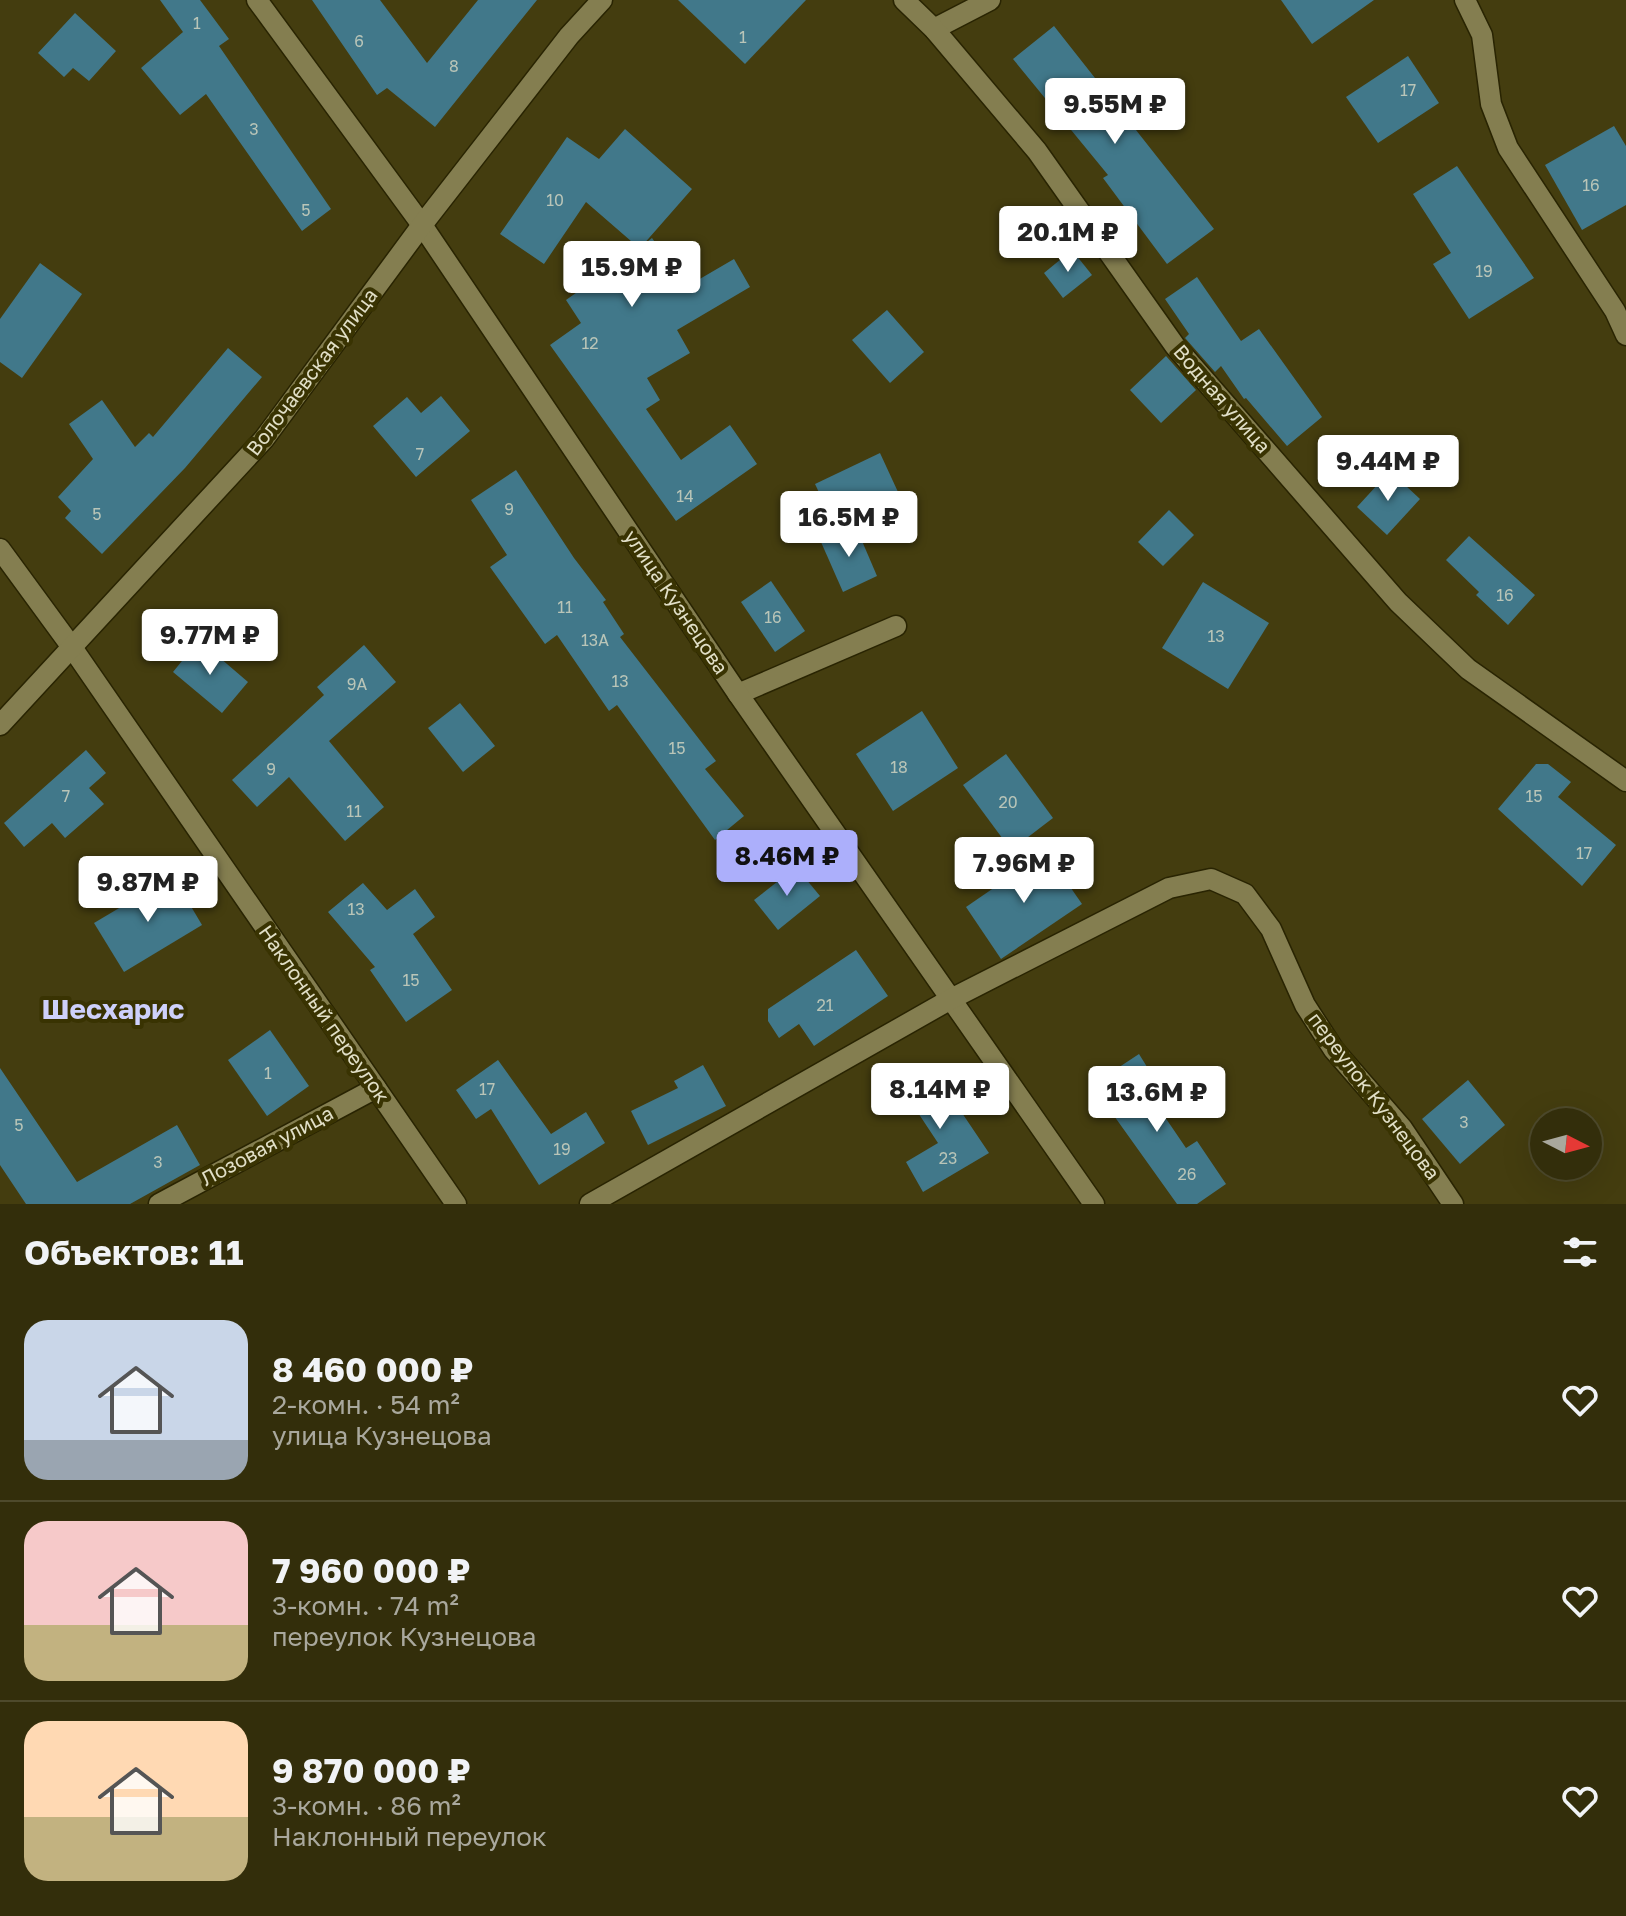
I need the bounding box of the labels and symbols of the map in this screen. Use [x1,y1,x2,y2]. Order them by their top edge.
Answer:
house number: 1 [193,13,201,33]
house number: 1 [739,27,747,47]
house number: 6 [354,31,364,51]
house number: 8 [449,56,459,76]
pin: 9.55M ₽ [1041,78,1189,146]
house number: 17 [1400,80,1416,100]
house number: 3 [249,119,259,139]
house number: 16 [1582,175,1600,195]
house number: 10 [546,190,564,210]
house number: 5 [301,200,311,220]
pin: 20.1M ₽ [994,206,1142,274]
pin: 15.9M ₽ [558,241,706,309]
house number: 19 [1475,261,1493,281]
street label: Волочаевская улица [241,283,382,460]
house number: 12 [581,333,599,353]
street label: Водная улица [1169,339,1276,457]
pin: 9.44M ₽ [1314,435,1462,503]
house number: 7 [416,444,424,464]
house number: 14 [676,486,694,506]
pin: 16.5M ₽ [775,491,923,559]
house number: 9 [504,499,514,519]
house number: 5 [92,504,102,524]
street label: улица Кузнецова [620,525,734,678]
house number: 16 [1496,585,1514,605]
house number: 11 [557,597,573,617]
house number: 16 [764,607,782,627]
pin: 9.77M ₽ [136,609,284,677]
house number: 13 [1207,626,1225,646]
house number: 13А [581,630,609,650]
house number: 13 [611,671,629,691]
house number: 9А [347,674,367,694]
house number: 15 [668,738,686,758]
house number: 18 [890,757,908,777]
house number: 9 [266,759,276,779]
house number: 7 [62,786,70,806]
house number: 15 [1525,786,1543,806]
house number: 20 [998,792,1018,812]
house number: 11 [346,801,362,821]
pin: 8.46M ₽ [713,830,861,898]
pin: 7.96M ₽ [950,837,1098,905]
house number: 17 [1576,843,1592,863]
pin: 9.87M ₽ [74,856,222,924]
house number: 13 [347,899,365,919]
street label: Наклонный переулок [254,920,395,1107]
house number: 15 [402,970,420,990]
district label: Шесхарис [42,992,184,1025]
house number: 21 [816,995,834,1015]
street label: переулок Кузнецова [1304,1007,1446,1184]
house number: 1 [264,1063,272,1083]
pin: 8.14M ₽ [866,1063,1014,1131]
pin: 13.6M ₽ [1083,1066,1231,1134]
house number: 17 [479,1079,495,1099]
street label: Лозовая улица [196,1100,337,1190]
north arrow [1530,1108,1602,1180]
house number: 3 [1459,1112,1469,1132]
house number: 5 [14,1115,24,1135]
house number: 19 [553,1139,571,1159]
house number: 23 [939,1148,957,1168]
house number: 3 [153,1152,163,1172]
house number: 26 [1178,1164,1196,1184]

